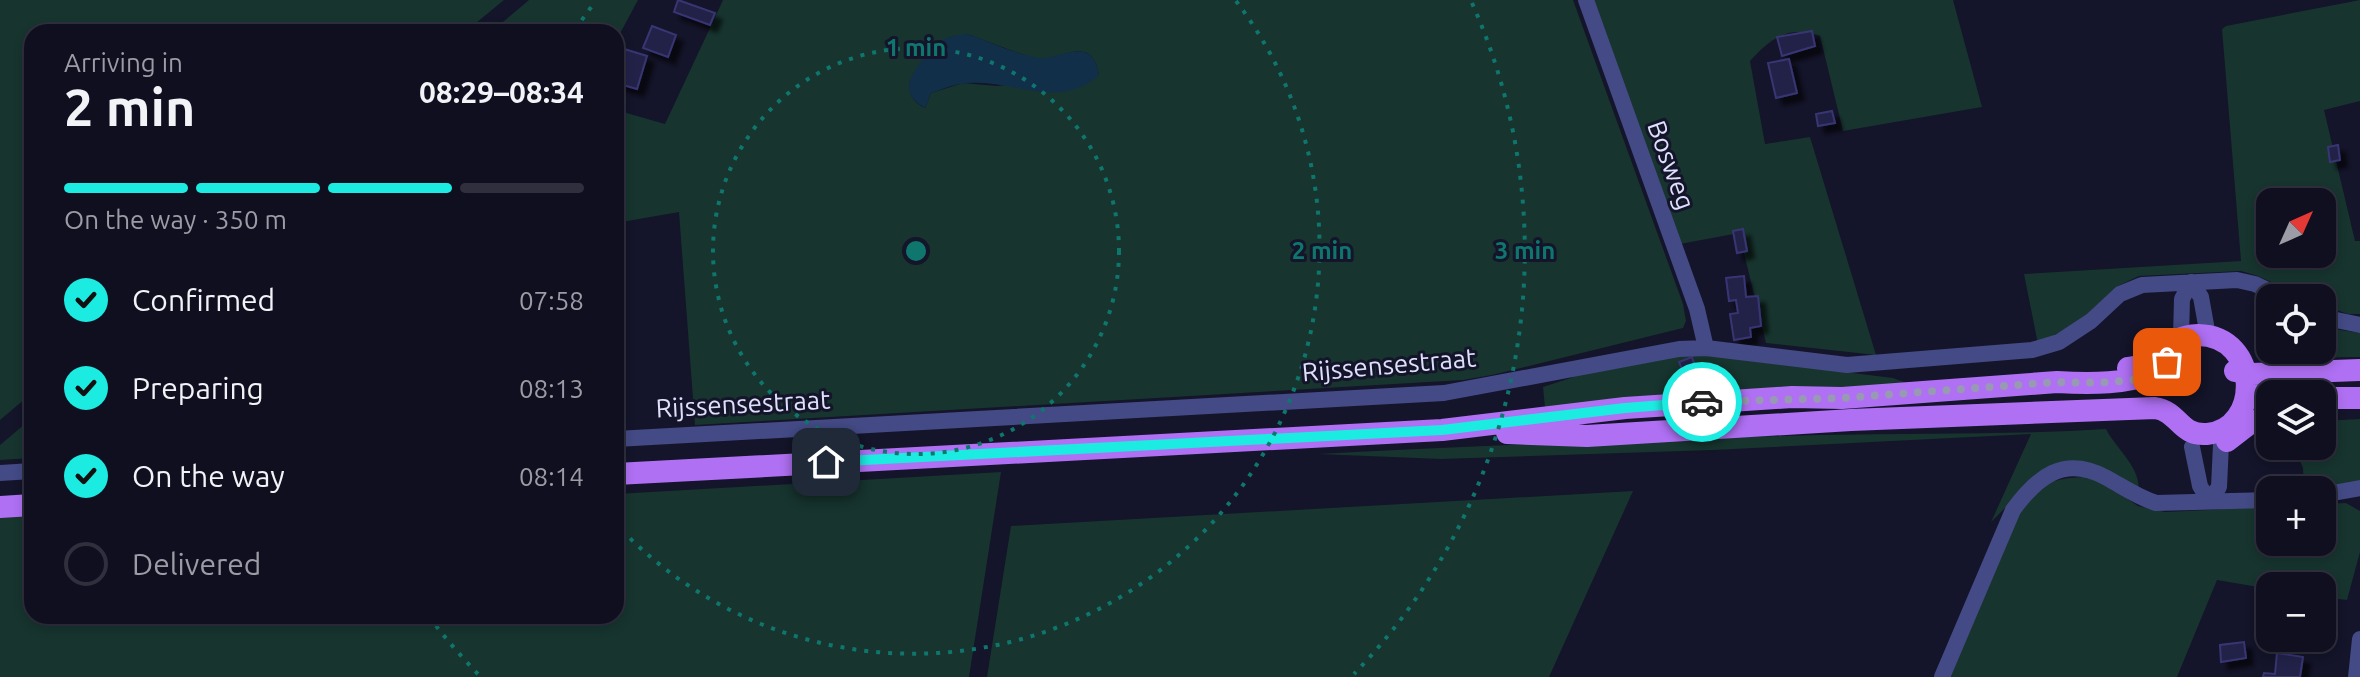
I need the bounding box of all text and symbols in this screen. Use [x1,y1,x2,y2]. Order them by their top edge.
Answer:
text: 1 min [886,34,946,61]
text: Arriving in [64,48,183,77]
text: 08:29–08:34 [419,75,584,109]
text: 2 min [64,78,195,136]
street label: Bosweg [1642,116,1701,213]
north arrow [2256,188,2336,268]
map controls [2256,188,2336,652]
text: On the way · 350 m [64,205,287,234]
centre of rings [902,237,930,265]
text: 2 min [1292,237,1352,264]
text: 3 min [1495,237,1555,264]
icon: check [64,278,108,322]
text: Confirmed [132,283,275,317]
button: locate [2256,284,2336,364]
text: 07:58 [519,286,584,315]
pin [2133,328,2201,396]
icon: bag [2145,340,2189,384]
street label: Rijssensestraat [1301,342,1477,387]
courier [1662,362,1742,442]
icon: check [64,366,108,410]
text: Preparing [132,371,264,405]
text: 08:13 [519,374,584,403]
icon: car [1680,380,1724,424]
button: layers [2256,380,2336,460]
street label: Rijssensestraat [655,384,831,423]
pin [792,428,860,496]
icon: home [804,440,848,484]
icon: check [64,454,108,498]
text: On the way [132,459,285,493]
text: 08:14 [519,462,584,491]
button: + [2256,476,2336,556]
text: Delivered [132,547,261,581]
button: − [2256,572,2336,652]

